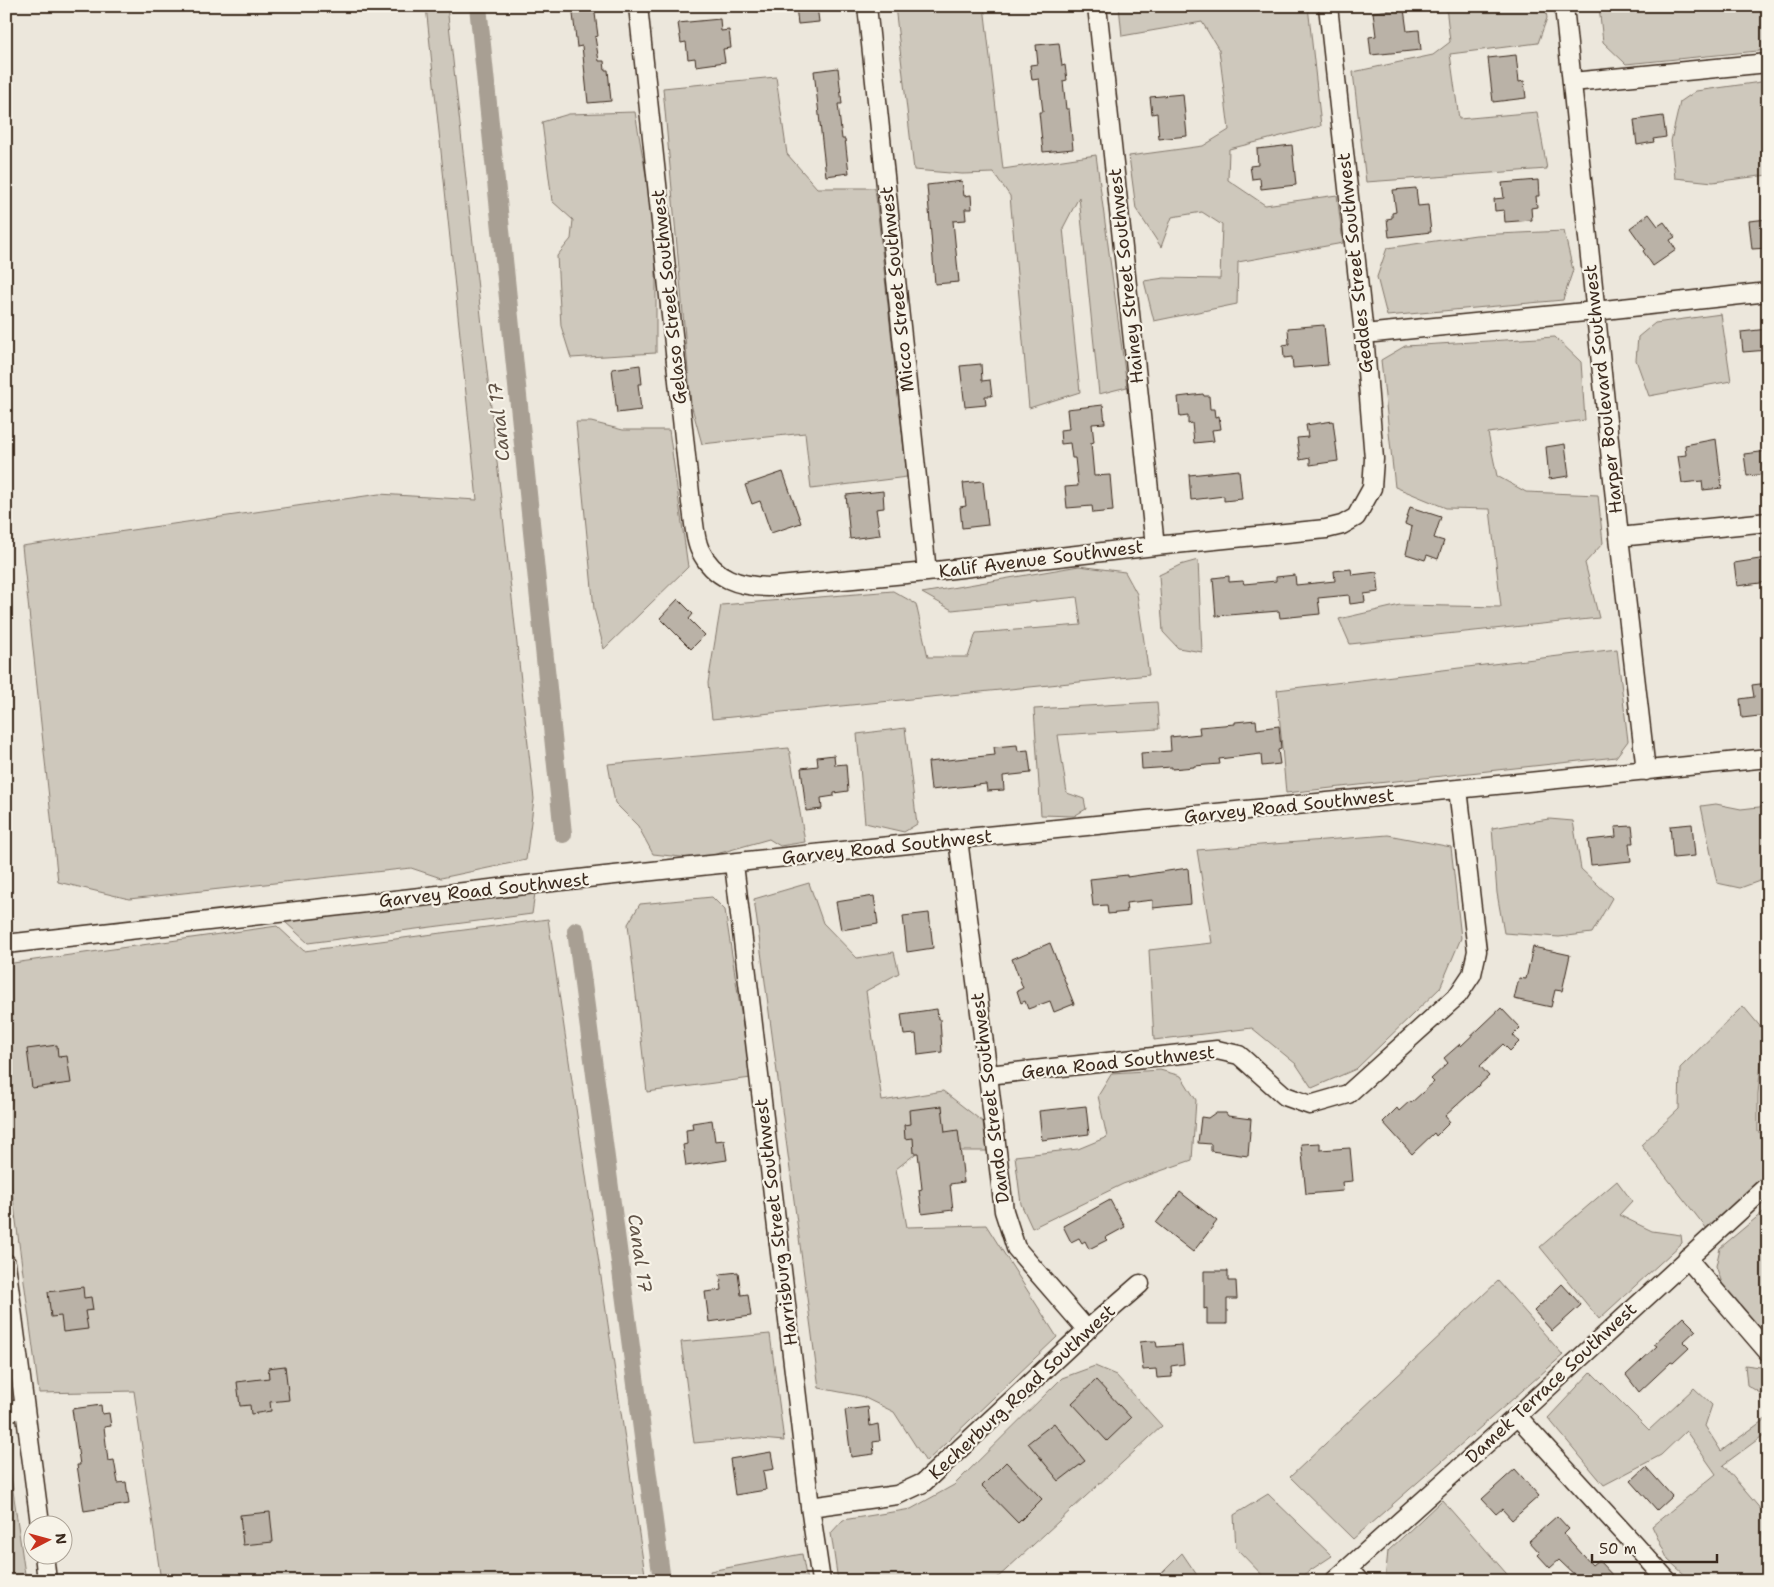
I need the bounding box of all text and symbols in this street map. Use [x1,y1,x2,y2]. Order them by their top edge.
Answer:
street label: Geddes Street Southwest [1331,152,1379,374]
street label: Hainey Street Southwest [1103,167,1149,385]
street label: Micco Street Southwest [874,185,920,393]
street label: Gelaso Street Southwest [646,188,692,406]
street label: Harper Boulevard Southwest [1578,263,1628,515]
water label: Canal 17 [482,381,516,463]
street label: Kalif Avenue Southwest [937,535,1145,583]
street label: Garvey Road Southwest [1183,783,1395,829]
street label: Garvey Road Southwest [781,824,993,870]
street label: Garvey Road Southwest [378,867,590,913]
street label: Dando Street Southwest [965,991,1015,1205]
street label: Gena Road Southwest [1020,1040,1216,1084]
street label: Harrisburg Street Southwest [749,1097,803,1347]
water label: Canal 17 [622,1212,658,1294]
street label: Damek Terrace Southwest [1460,1297,1642,1469]
street label: Kecherburg Road Southwest [924,1299,1121,1485]
north arrow [22,1514,72,1564]
text: N [51,1532,70,1545]
scale bar [1592,1532,1716,1564]
text: 50 m [1599,1539,1637,1559]

